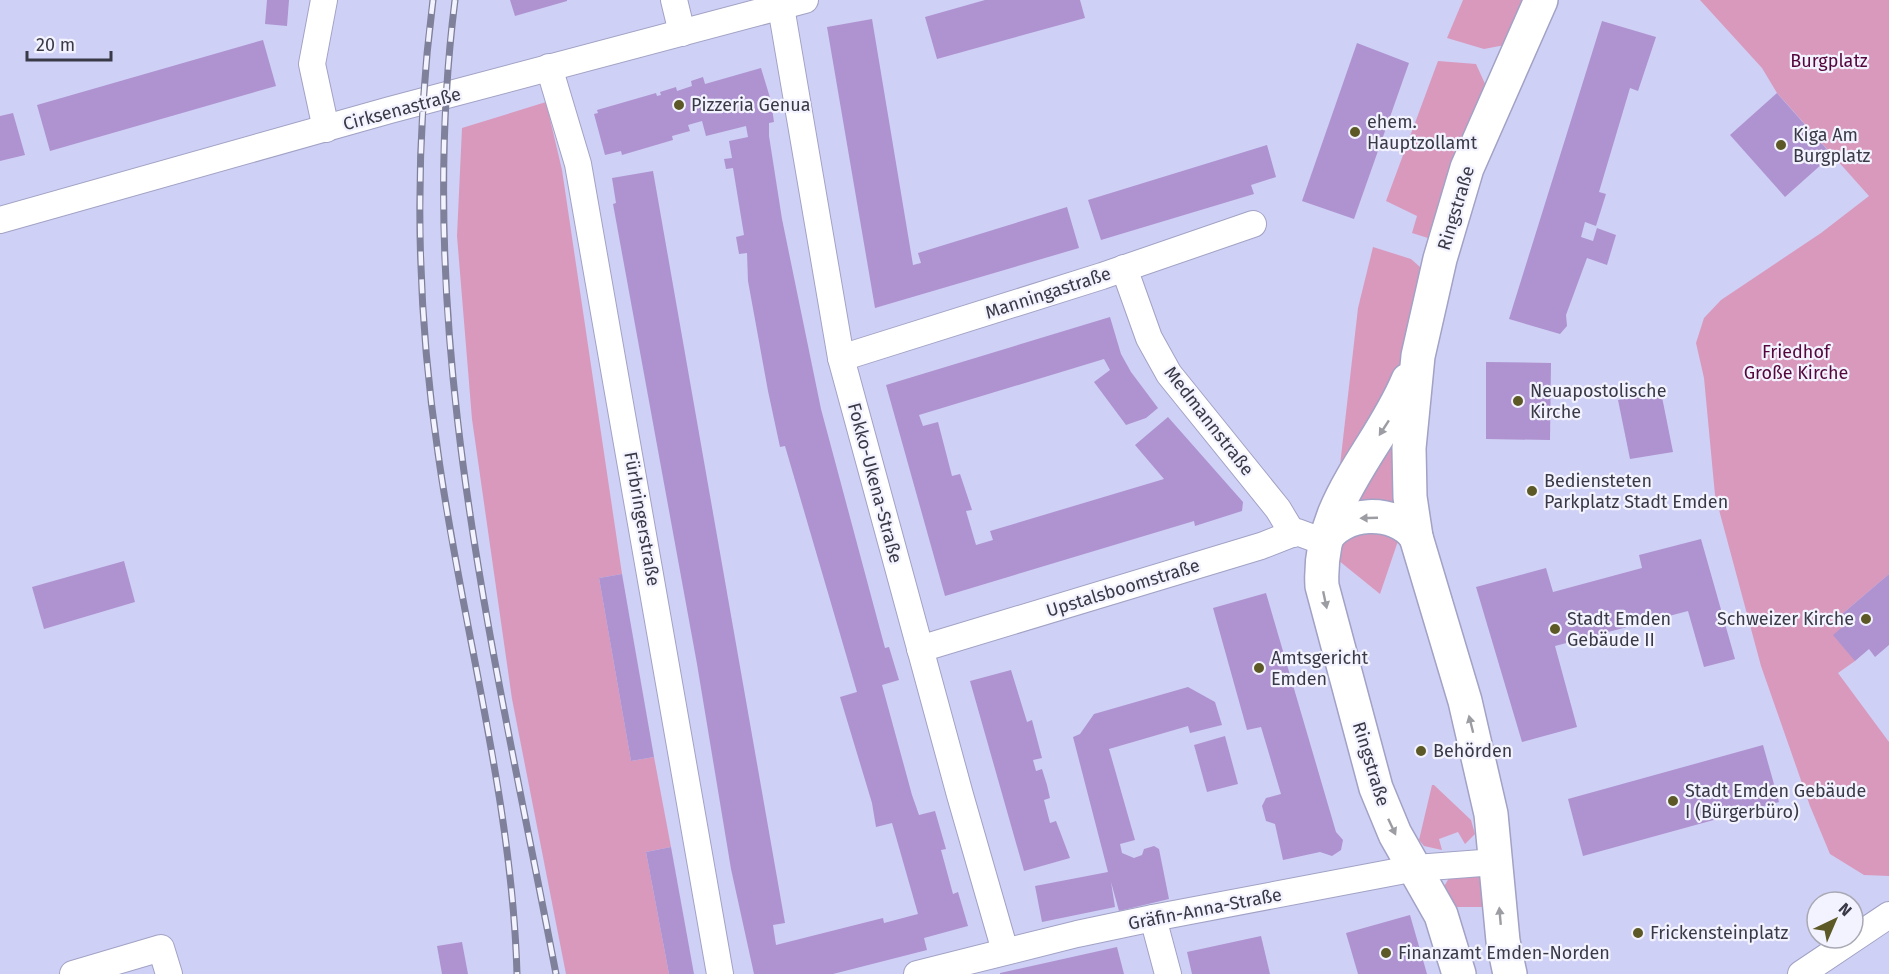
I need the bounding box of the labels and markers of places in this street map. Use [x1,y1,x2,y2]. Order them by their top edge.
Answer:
place label: Pizzeria Genua [691,94,811,116]
marker: Pizzeria Genua [672,98,686,112]
place label: ehem. Hauptzollamt [1367,111,1478,154]
place label: Kiga Am Burgplatz [1793,124,1871,167]
marker: ehem. Hauptzollamt [1348,125,1362,139]
marker: Kiga Am Burgplatz [1774,138,1788,152]
place label: Neuapostolische Kirche [1530,380,1666,423]
marker: Neuapostolische Kirche [1511,394,1525,408]
place label: Bediensteten Parkplatz Stadt Emden [1544,470,1728,513]
marker: Bediensteten Parkplatz Stadt Emden [1525,484,1539,498]
place label: Stadt Emden Gebäude II [1567,608,1671,651]
place label: Schweizer Kirche [1717,608,1854,630]
marker: Schweizer Kirche [1859,612,1873,626]
marker: Stadt Emden Gebäude II [1548,622,1562,636]
place label: Amtsgericht Emden [1271,647,1369,690]
marker: Amtsgericht Emden [1252,661,1266,675]
place label: Behörden [1433,740,1512,762]
marker: Behörden [1414,744,1428,758]
place label: Stadt Emden Gebäude I (Bürgerbüro) [1685,780,1866,823]
marker: Stadt Emden Gebäude I (Bürgerbüro) [1666,794,1680,808]
place label: Frickensteinplatz [1650,922,1788,944]
marker: Frickensteinplatz [1631,926,1645,940]
place label: Finanzamt Emden-Norden [1398,942,1610,964]
marker: Finanzamt Emden-Norden [1379,946,1393,960]

